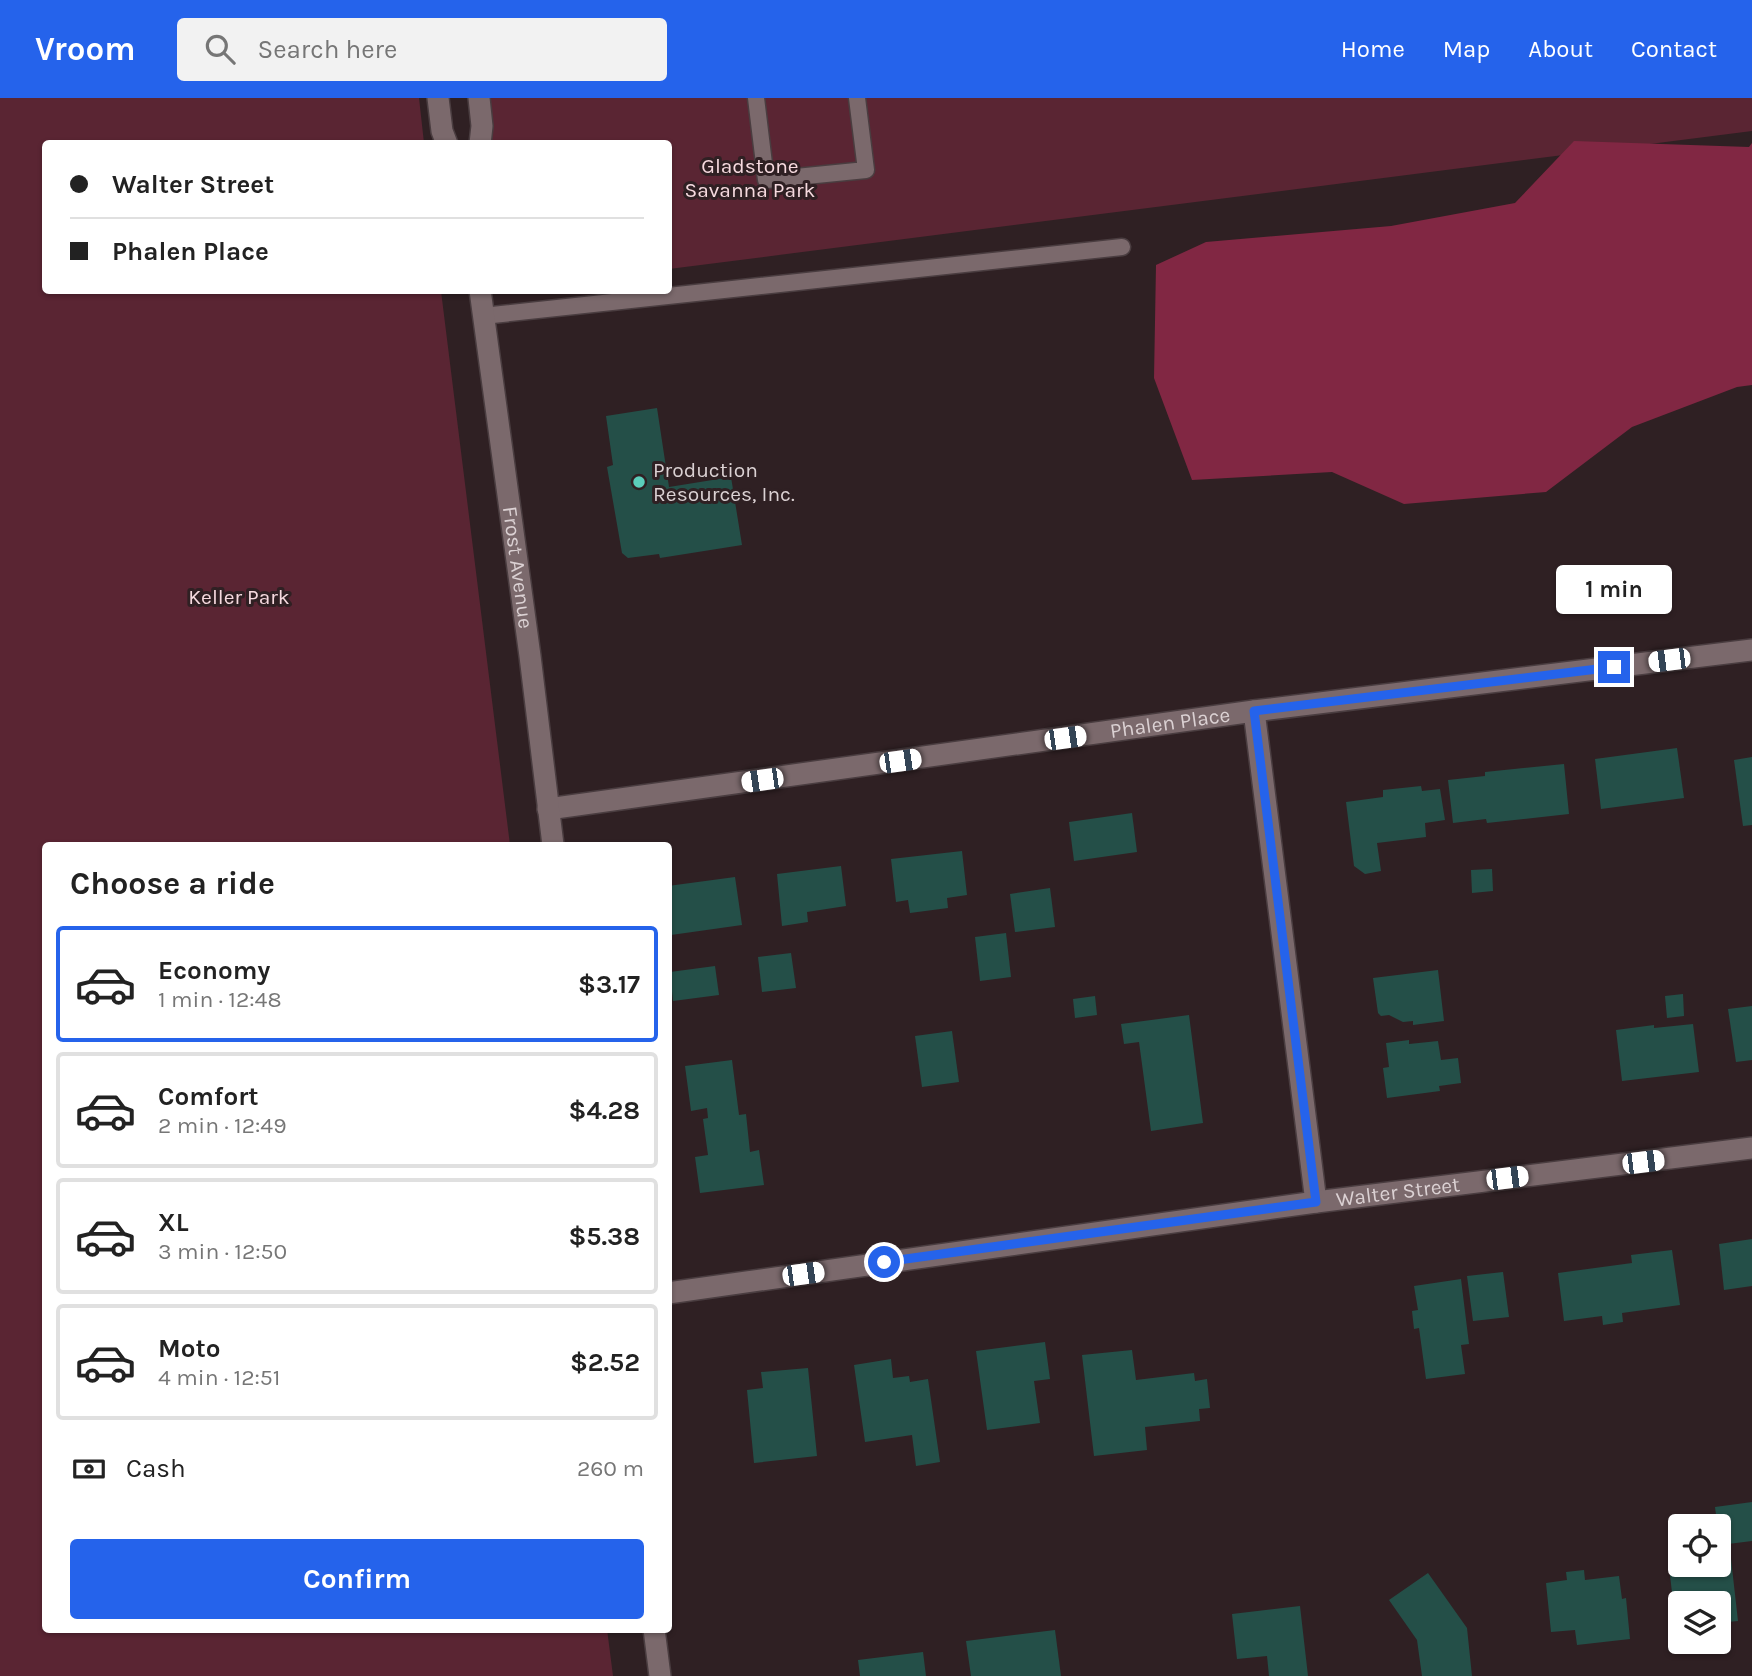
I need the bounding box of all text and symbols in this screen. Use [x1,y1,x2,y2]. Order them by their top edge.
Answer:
search box [177,18,667,81]
text: Vroom [35,30,135,68]
icon: search [201,30,239,68]
text: Search here [257,34,397,65]
text: Home [1341,35,1405,63]
text: Map [1443,35,1490,63]
text: About [1528,35,1593,63]
text: Contact [1631,35,1717,63]
park label: Gladstone Savanna Park [685,154,816,202]
text: Walter Street [112,169,274,200]
text: Phalen Place [112,236,269,267]
place label: Production Resources, Inc. [653,458,795,506]
marker: Production Resources, Inc. [631,474,647,490]
street label: Frost Avenue [498,505,538,630]
callout: 1 min [1556,566,1672,614]
text: 1 min [1585,576,1643,603]
park label: Keller Park [188,585,290,609]
car [1647,647,1692,673]
route end [1598,651,1630,683]
street label: Phalen Place [1108,702,1232,743]
car [1043,725,1088,751]
car [878,748,923,774]
car [740,767,785,793]
text: Choose a ride [70,865,275,902]
icon: car [74,953,137,1016]
text: Economy [158,955,270,986]
text: $3.17 [578,969,640,1000]
text: 1 min · 12:48 [158,986,282,1013]
icon: car [74,1079,137,1142]
text: Comfort [158,1081,259,1112]
text: $4.28 [568,1095,640,1126]
text: 2 min · 12:49 [158,1112,287,1139]
car [1621,1149,1666,1175]
car [1485,1165,1530,1191]
street label: Walter Street [1335,1172,1461,1211]
icon: car [74,1205,137,1268]
text: XL [158,1207,189,1238]
text: $5.38 [568,1221,640,1252]
text: 3 min · 12:50 [158,1238,287,1265]
route start [868,1246,900,1278]
car [781,1261,826,1287]
icon: car [74,1331,137,1394]
text: Moto [158,1333,220,1364]
text: $2.52 [570,1347,640,1378]
text: 4 min · 12:51 [158,1364,280,1391]
icon: cash [70,1450,108,1488]
text: Cash [126,1453,186,1484]
text: 260 m [577,1455,644,1482]
map controls [1668,1514,1731,1654]
button: locate [1668,1514,1731,1577]
button: Confirm [70,1539,644,1619]
button: layers [1668,1591,1731,1654]

